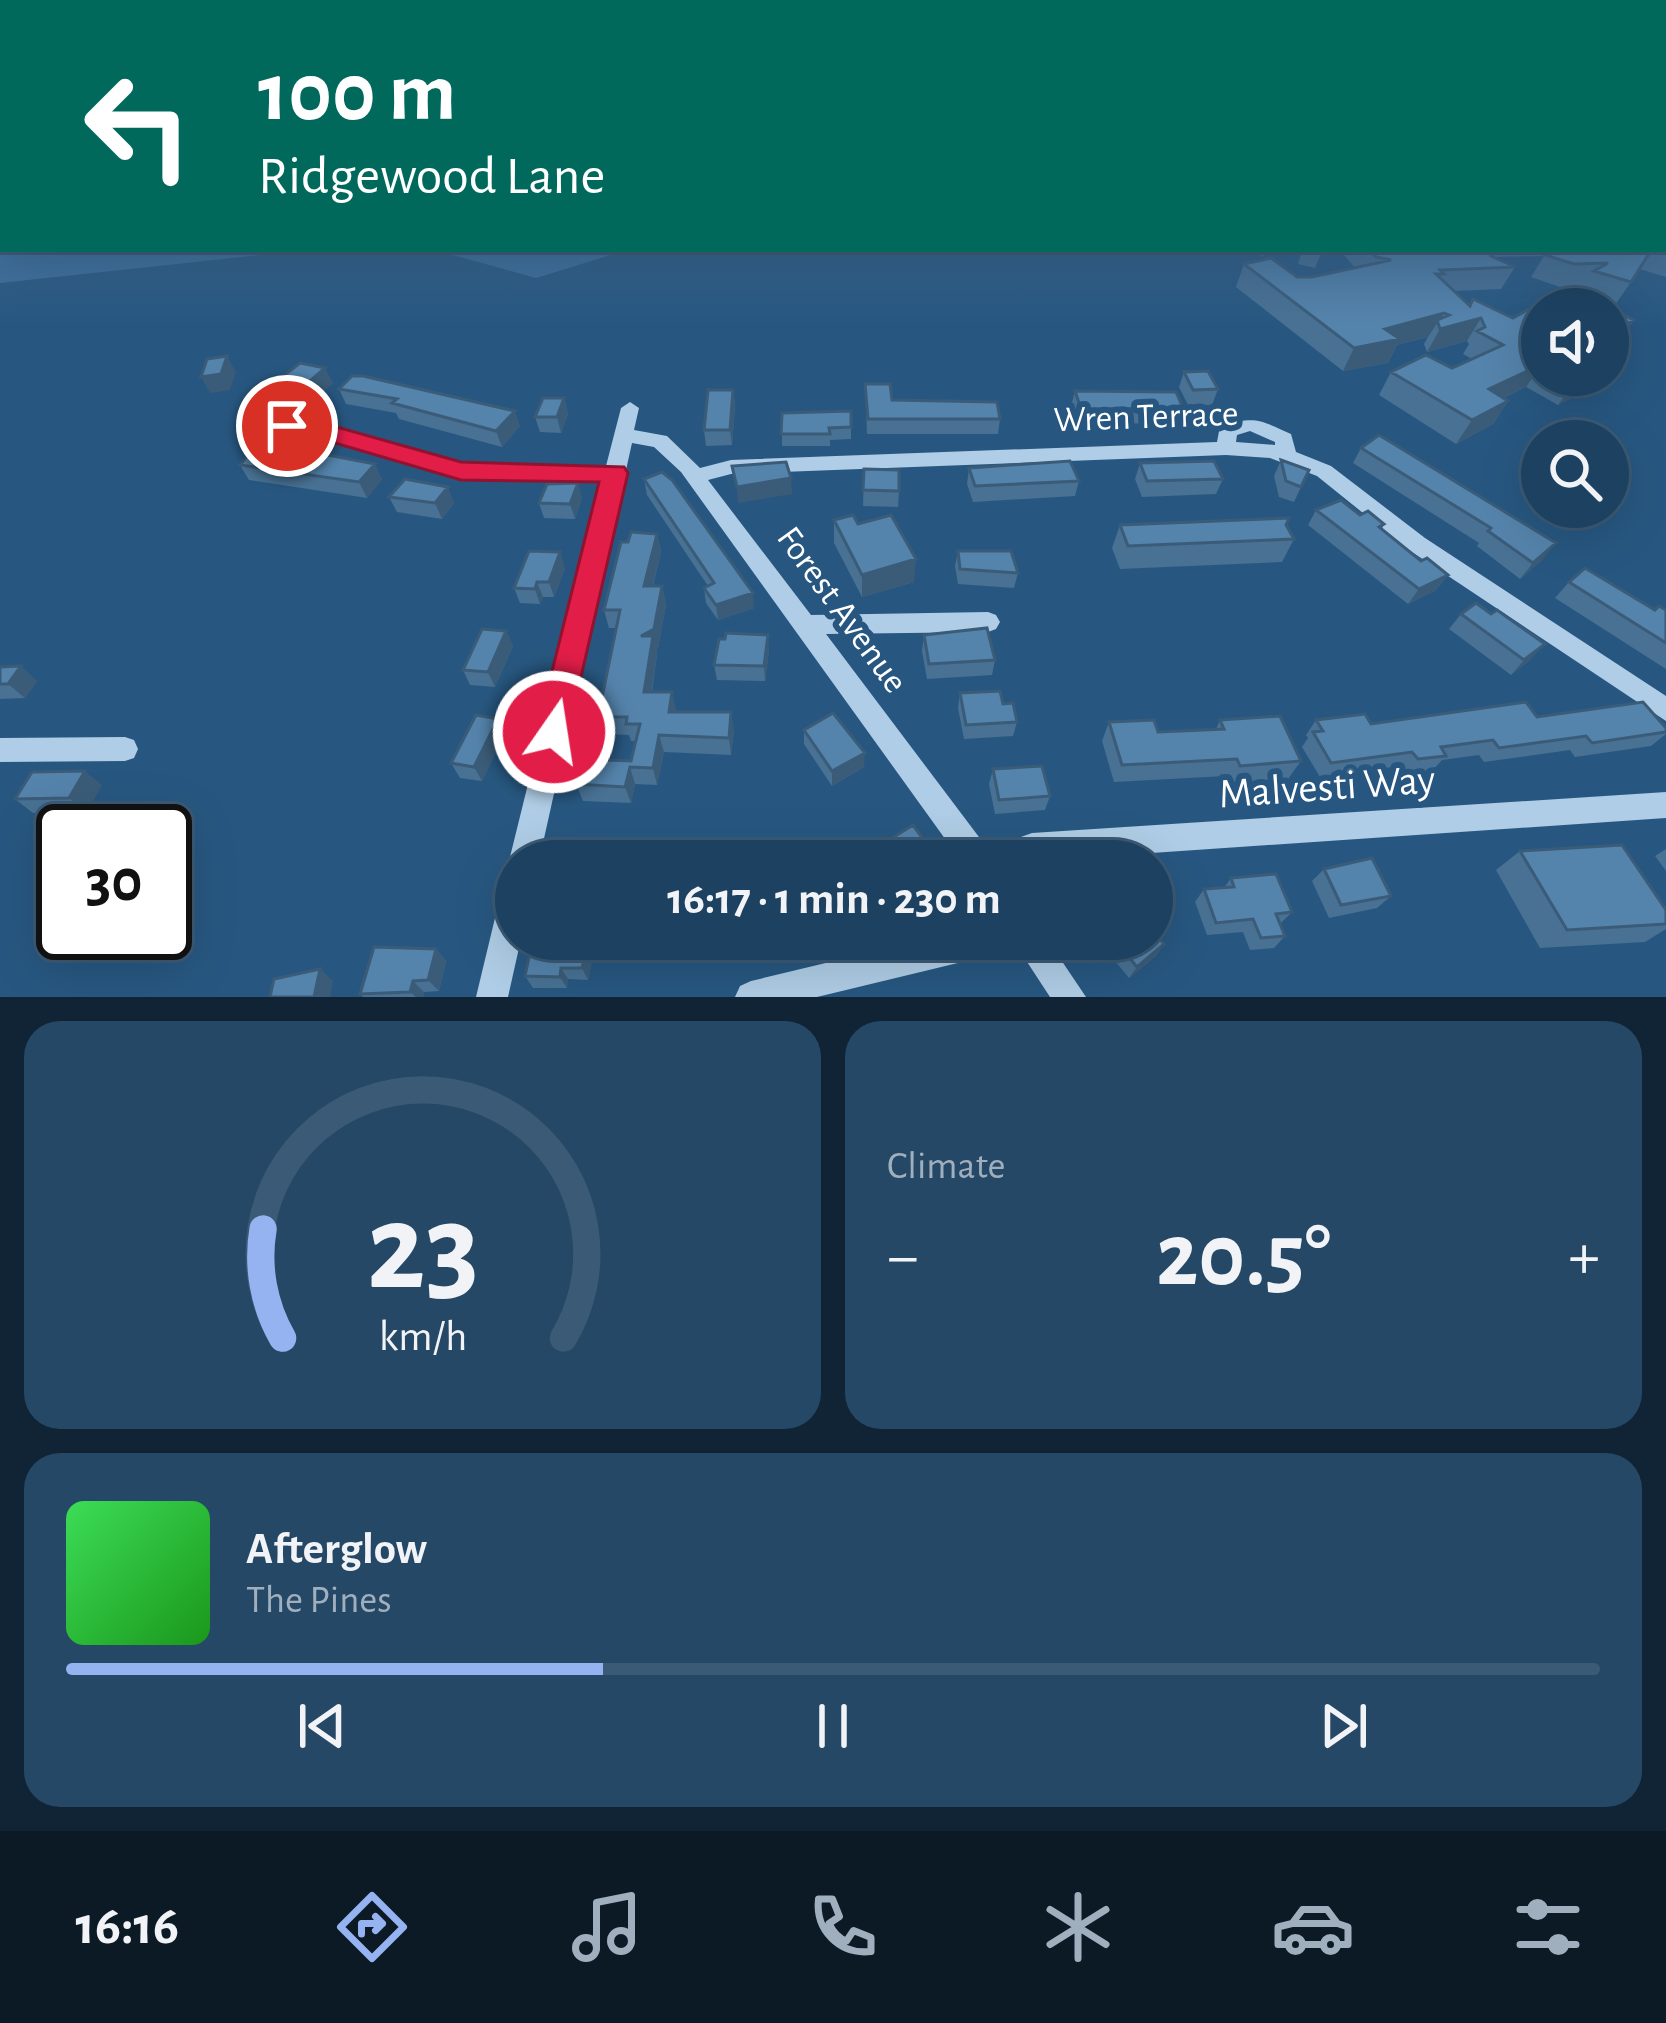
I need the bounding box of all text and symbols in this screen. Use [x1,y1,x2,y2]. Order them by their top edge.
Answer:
icon: left [60,48,216,204]
text: 100 m [258,52,456,136]
text: Ridgewood Lane [258,150,605,204]
map controls [1521,288,1629,528]
button: sound [1521,288,1629,396]
pin [236,375,338,477]
icon: arrive [254,393,320,459]
street label: Wren Terrace [1053,396,1239,438]
button: search [1521,420,1629,528]
street label: Forest Avenue [770,520,914,700]
position arrow [491,669,617,795]
street label: Malvesti Way [1217,758,1437,816]
speed limit sign: 30 [36,804,192,960]
text: 16:17 · 1 min · 230 m [667,877,1001,922]
text: Climate [887,1147,1005,1186]
text: 23 [366,1187,479,1312]
text: 20.5° [1156,1212,1331,1302]
text: − [887,1224,919,1290]
text: + [1568,1224,1600,1290]
text: km/h [378,1316,467,1359]
text: Afterglow [246,1527,427,1572]
text: The Pines [246,1581,392,1620]
icon: previous [289,1693,355,1759]
icon: pause [800,1693,866,1759]
icon: next [1311,1693,1377,1759]
icon: directions [330,1885,414,1969]
icon: music [565,1885,649,1969]
icon: phone [801,1885,885,1969]
icon: climate [1036,1885,1120,1969]
icon: car [1271,1885,1355,1969]
icon: filters [1506,1885,1590,1969]
text: 16:16 [76,1900,179,1954]

